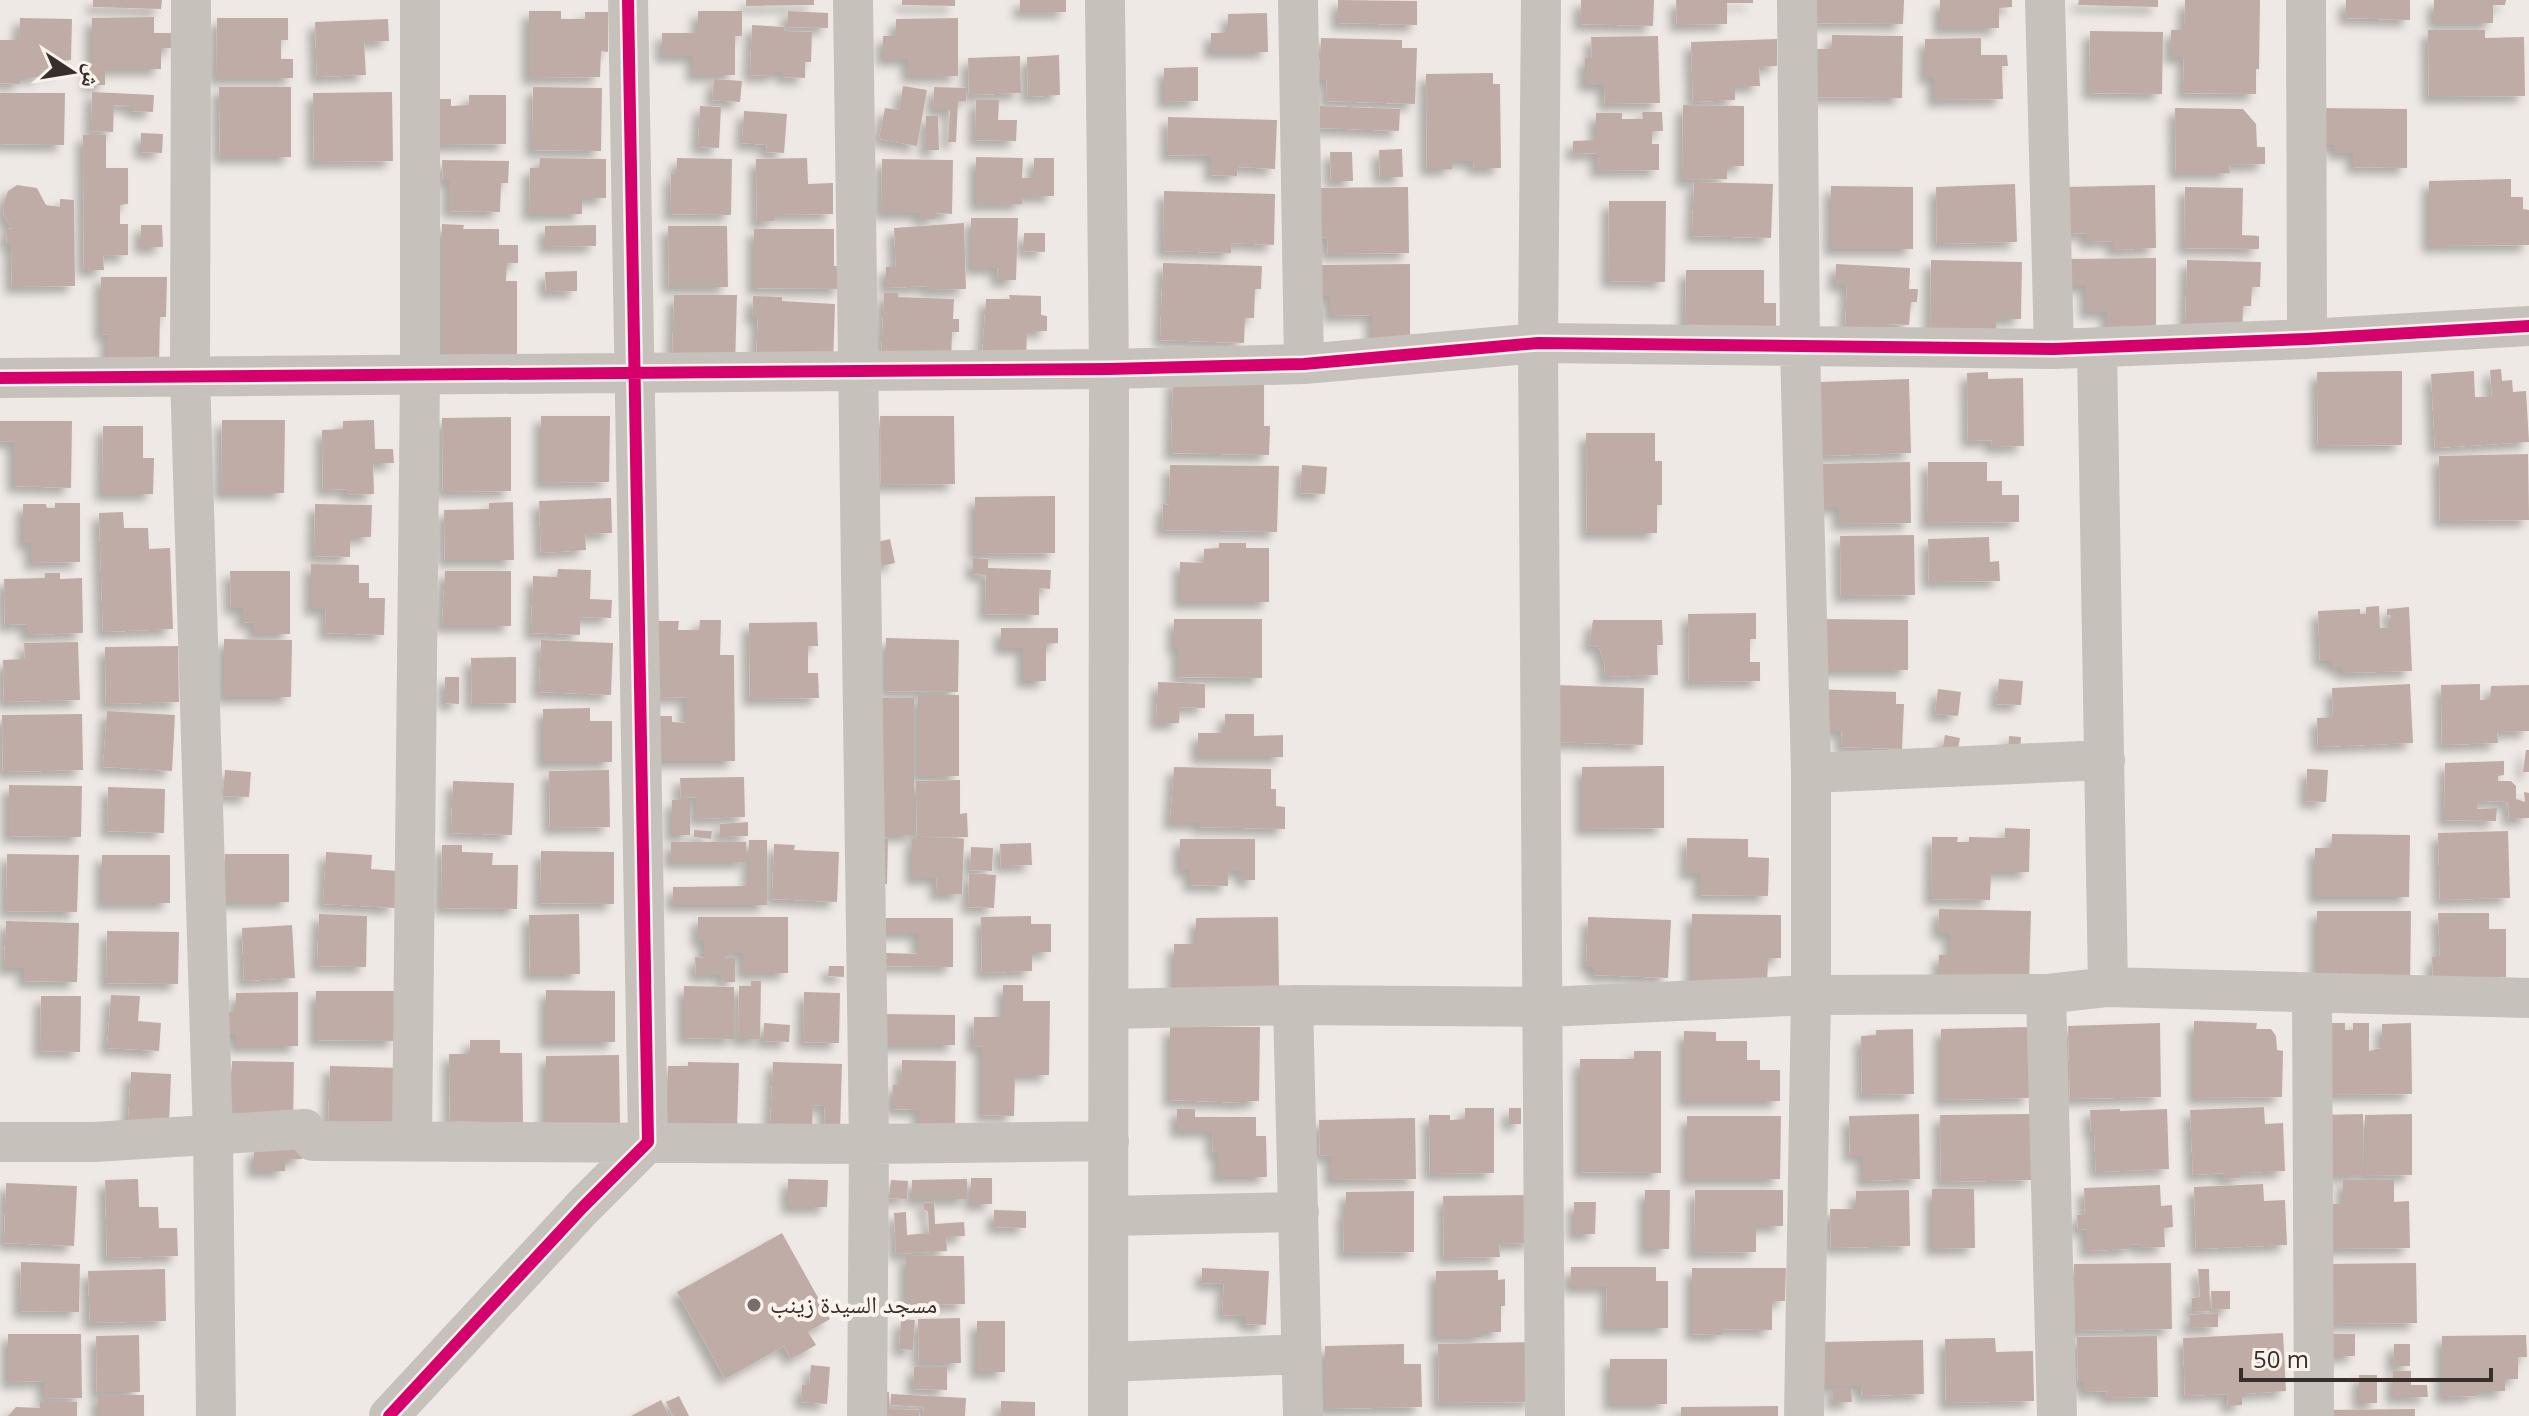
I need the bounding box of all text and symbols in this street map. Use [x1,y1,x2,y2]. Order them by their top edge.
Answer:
north arrow [32,32,112,112]
text: ش [75,62,110,91]
place label: مسجد السيدة زينب [770,1287,937,1320]
marker: مسجد السيدة زينب [745,1296,763,1314]
scale bar [2241,1332,2491,1382]
text: 50 m [2253,1342,2309,1375]

